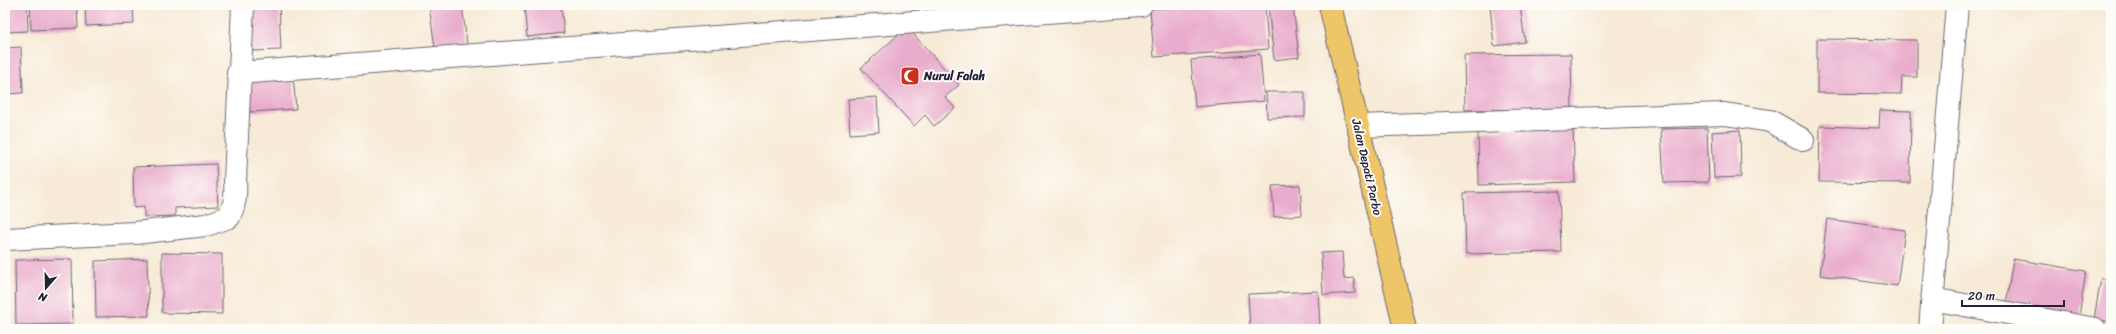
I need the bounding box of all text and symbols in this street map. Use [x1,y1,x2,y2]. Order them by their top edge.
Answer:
mosque icon: Nurul Falah [899,65,921,87]
place label: Nurul Falah [923,65,986,87]
street label: Jalan Depati Parbo [1345,116,1389,217]
north arrow [26,268,66,308]
scale bar [1962,282,2064,308]
text: 20 m [1968,285,1995,307]
text: N [36,287,51,308]

